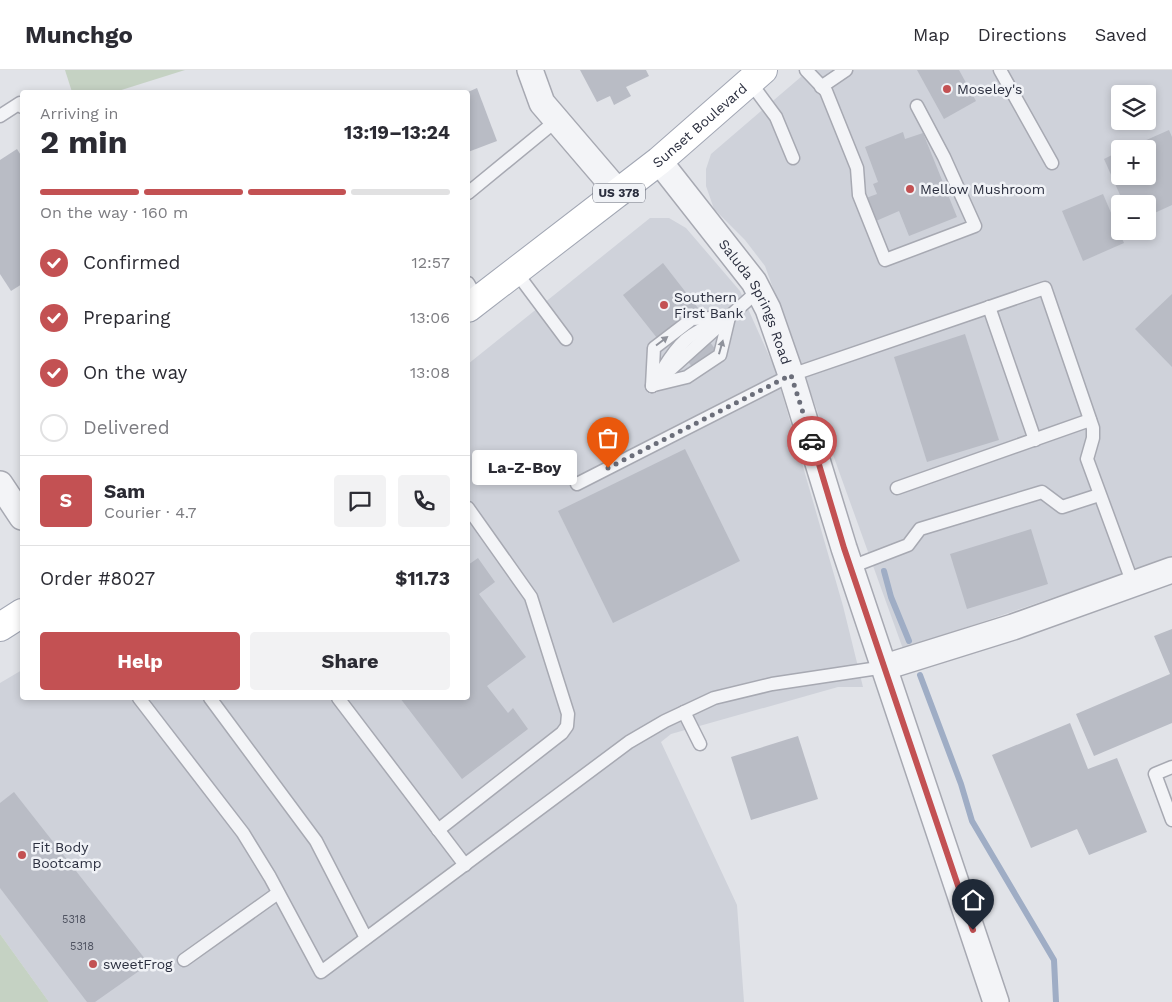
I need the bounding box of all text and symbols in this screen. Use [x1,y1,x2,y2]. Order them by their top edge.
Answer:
text: Munchgo [25,21,133,49]
text: Map [913,24,950,45]
text: Directions [978,24,1067,45]
text: Saved [1095,24,1147,45]
street label: Sunset Boulevard [649,80,750,171]
place label: Moseley's [957,81,1022,97]
marker: Moseley's [941,83,953,95]
map controls [1111,85,1156,240]
button: layers [1111,85,1156,130]
text: Arriving in [40,104,118,123]
text: 13:19–13:24 [344,121,450,144]
text: 2 min [40,123,128,161]
button: + [1111,140,1156,185]
place label: Mellow Mushroom [920,181,1045,197]
marker: Mellow Mushroom [904,183,916,195]
road number: US 378 [593,184,645,202]
button: − [1111,195,1156,240]
text: On the way · 160 m [40,203,188,222]
street label: Saluda Springs Road [716,236,795,366]
icon: check [40,249,68,277]
text: Confirmed [83,251,180,274]
text: 12:57 [411,253,450,272]
place label: Southern First Bank [674,289,743,321]
marker: Southern First Bank [658,299,670,311]
icon: check [40,304,68,332]
text: Preparing [83,306,170,329]
text: 13:06 [410,308,450,327]
one-way arrow [655,336,668,347]
one-way arrow [718,340,726,355]
icon: check [40,359,68,387]
text: On the way [83,361,187,384]
text: 13:08 [410,363,450,382]
text: Delivered [83,416,170,439]
courier [787,416,837,466]
pin [587,417,629,468]
icon: bag [594,424,622,452]
icon: car [798,427,826,455]
callout: La-Z-Boy [473,450,578,486]
text: La-Z-Boy [488,458,561,477]
button: chat [334,475,386,527]
button: phone [398,475,450,527]
text: Sam [104,480,145,503]
text: S [60,489,72,512]
text: Courier · 4.7 [104,503,197,522]
text: Order #8027 [40,567,155,590]
text: $11.73 [395,567,450,590]
button: Help [40,632,240,690]
button: Share [250,632,450,690]
place label: Fit Body Bootcamp [32,839,102,871]
marker: Fit Body Bootcamp [16,849,28,861]
pin [952,879,994,930]
icon: home [959,886,987,914]
house number: 5318 [62,913,86,926]
house number: 5318 [70,940,94,953]
place label: sweetFrog [103,956,173,972]
marker: sweetFrog [87,958,99,970]

